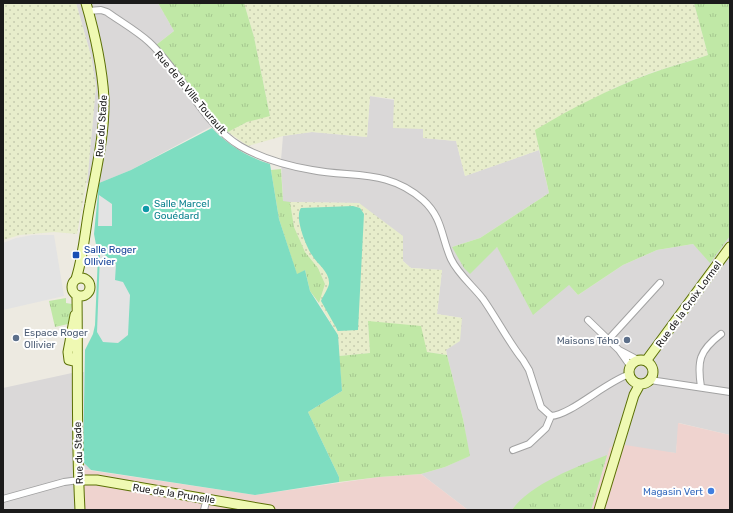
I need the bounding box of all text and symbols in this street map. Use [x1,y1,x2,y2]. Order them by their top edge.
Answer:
street label: Rue de la Ville Tourault [152,49,228,137]
street label: Rue du Stade [94,94,110,158]
place label: Salle Marcel Gouédard [154,198,209,222]
marker: Salle Marcel Gouédard [141,204,151,214]
place label: Salle Roger Ollivier [84,244,136,268]
marker: Salle Roger Ollivier [71,250,81,260]
street label: Rue de la Croix Lormel [654,259,724,350]
place label: Espace Roger Ollivier [24,327,88,351]
marker: Espace Roger Ollivier [11,333,21,343]
place label: Maisons Tého [557,335,619,347]
marker: Maisons Tého [622,335,632,345]
street label: Rue du Stade [72,421,86,484]
street label: Rue de la Prunelle [132,482,216,506]
place label: Magasin Vert [643,486,703,498]
marker: Magasin Vert [706,486,716,496]

